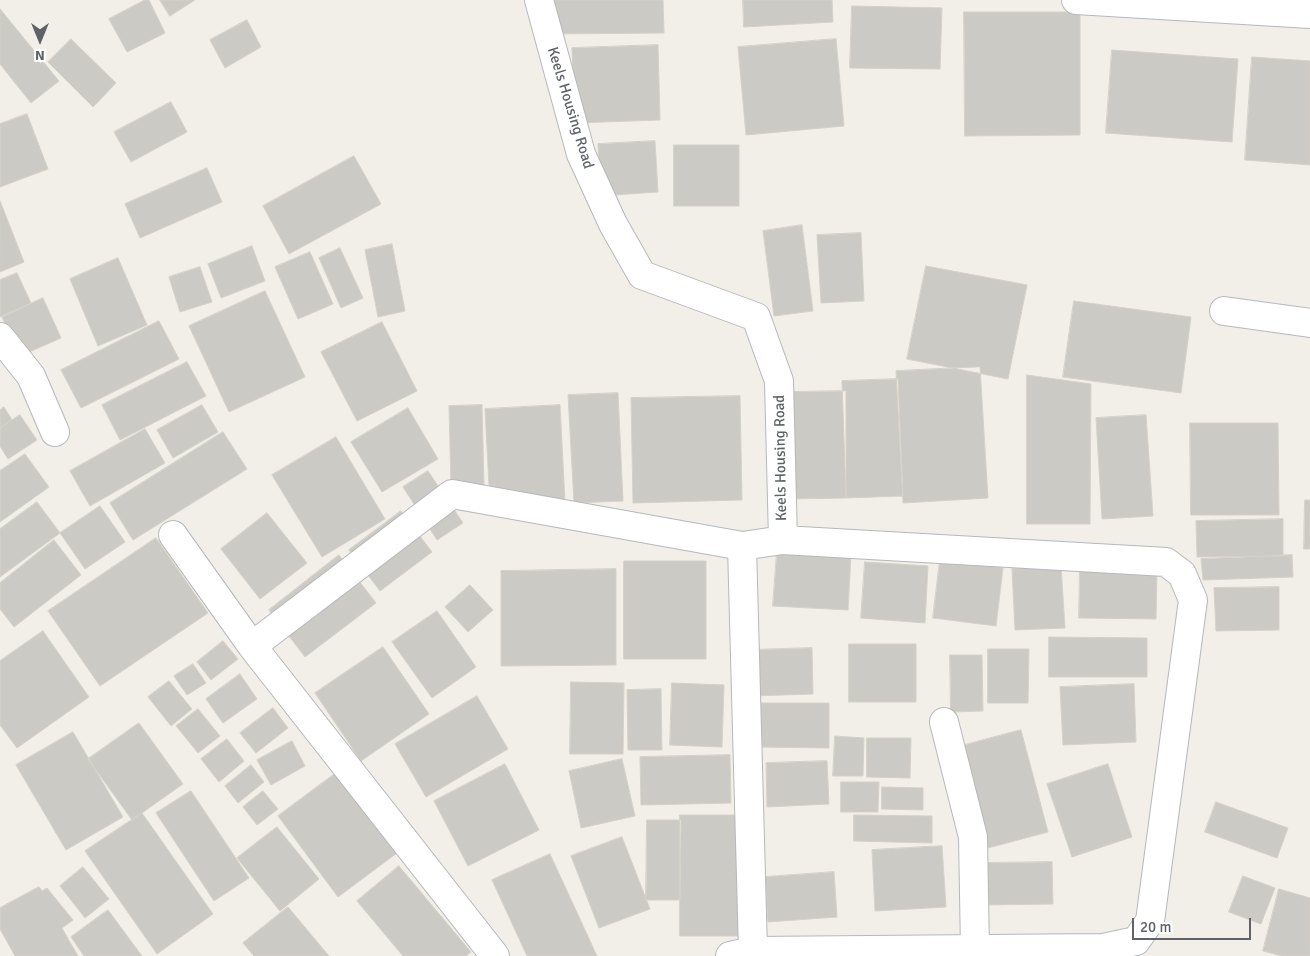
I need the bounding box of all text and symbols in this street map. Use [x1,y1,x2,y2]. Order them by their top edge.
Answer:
north arrow [15,15,65,65]
street label: Keels Housing Road [543,45,597,171]
text: N [35,47,45,64]
street label: Keels Housing Road [771,395,791,521]
scale bar [1135,908,1254,940]
text: 20 m [1140,918,1171,936]

